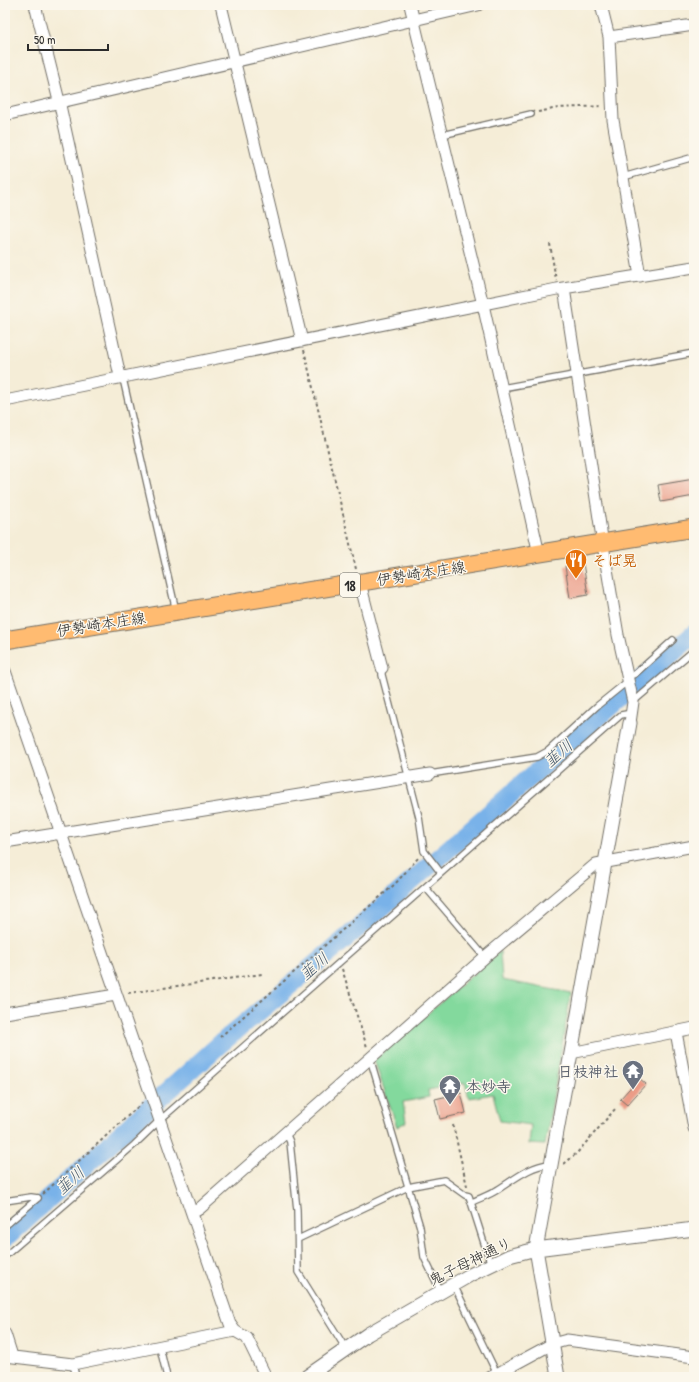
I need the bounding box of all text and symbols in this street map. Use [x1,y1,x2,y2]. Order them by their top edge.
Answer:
scale bar [28,26,108,52]
text: 50 m [34,31,55,48]
restaurant icon: そば晃 [563,547,589,580]
place label: そば晃 [592,550,637,571]
street label: 伊勢崎本庄線 [375,556,467,590]
road number: 18 [340,573,360,597]
street label: 伊勢崎本庄線 [55,607,147,641]
water label: 韮川 [539,734,577,772]
water label: 韮川 [295,947,333,985]
temple icon: 日枝神社 [620,1058,646,1091]
place label: 日枝神社 [558,1061,618,1082]
temple icon: 本妙寺 [437,1073,463,1106]
place label: 本妙寺 [466,1076,511,1097]
water label: 韮川 [51,1161,89,1199]
street label: 鬼子母神通り [425,1232,515,1290]

